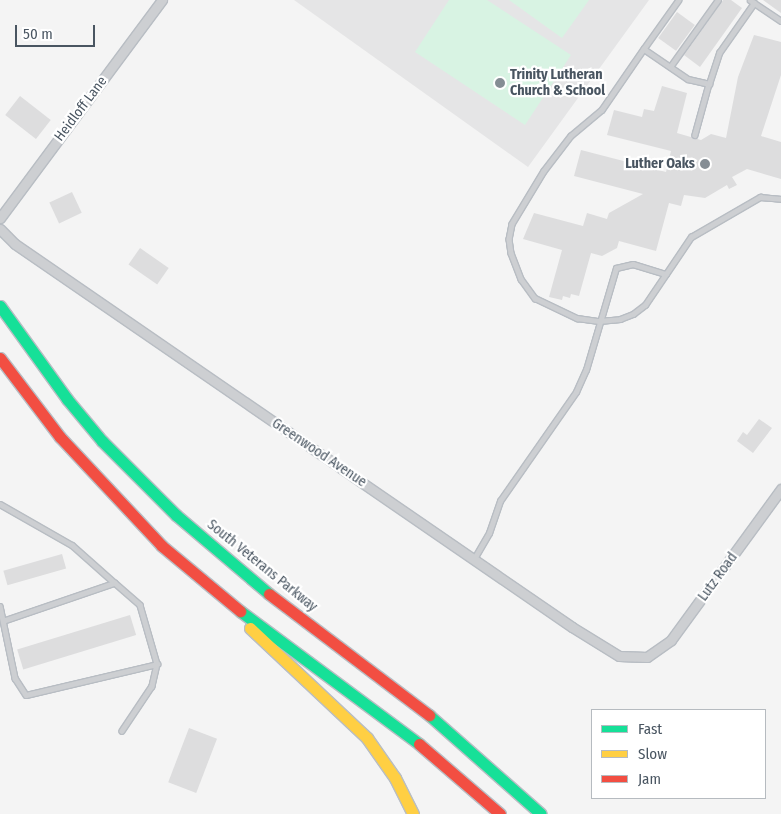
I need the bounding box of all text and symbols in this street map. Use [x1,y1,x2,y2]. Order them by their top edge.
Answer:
scale bar [18,15,98,47]
text: 50 m [23,25,53,43]
place label: Trinity Lutheran Church & School [510,67,605,100]
street label: Heidloff Lane [51,73,111,145]
marker: Trinity Lutheran Church & School [494,77,506,89]
place label: Luther Oaks [625,156,695,172]
marker: Luther Oaks [699,158,711,170]
street label: Greenwood Avenue [269,415,369,491]
street label: South Veterans Parkway [204,517,320,615]
street label: Lutz Road [695,550,741,604]
legend [591,709,766,799]
text: Fast [638,720,662,738]
text: Slow [638,745,667,763]
text: Jam [638,770,661,788]

